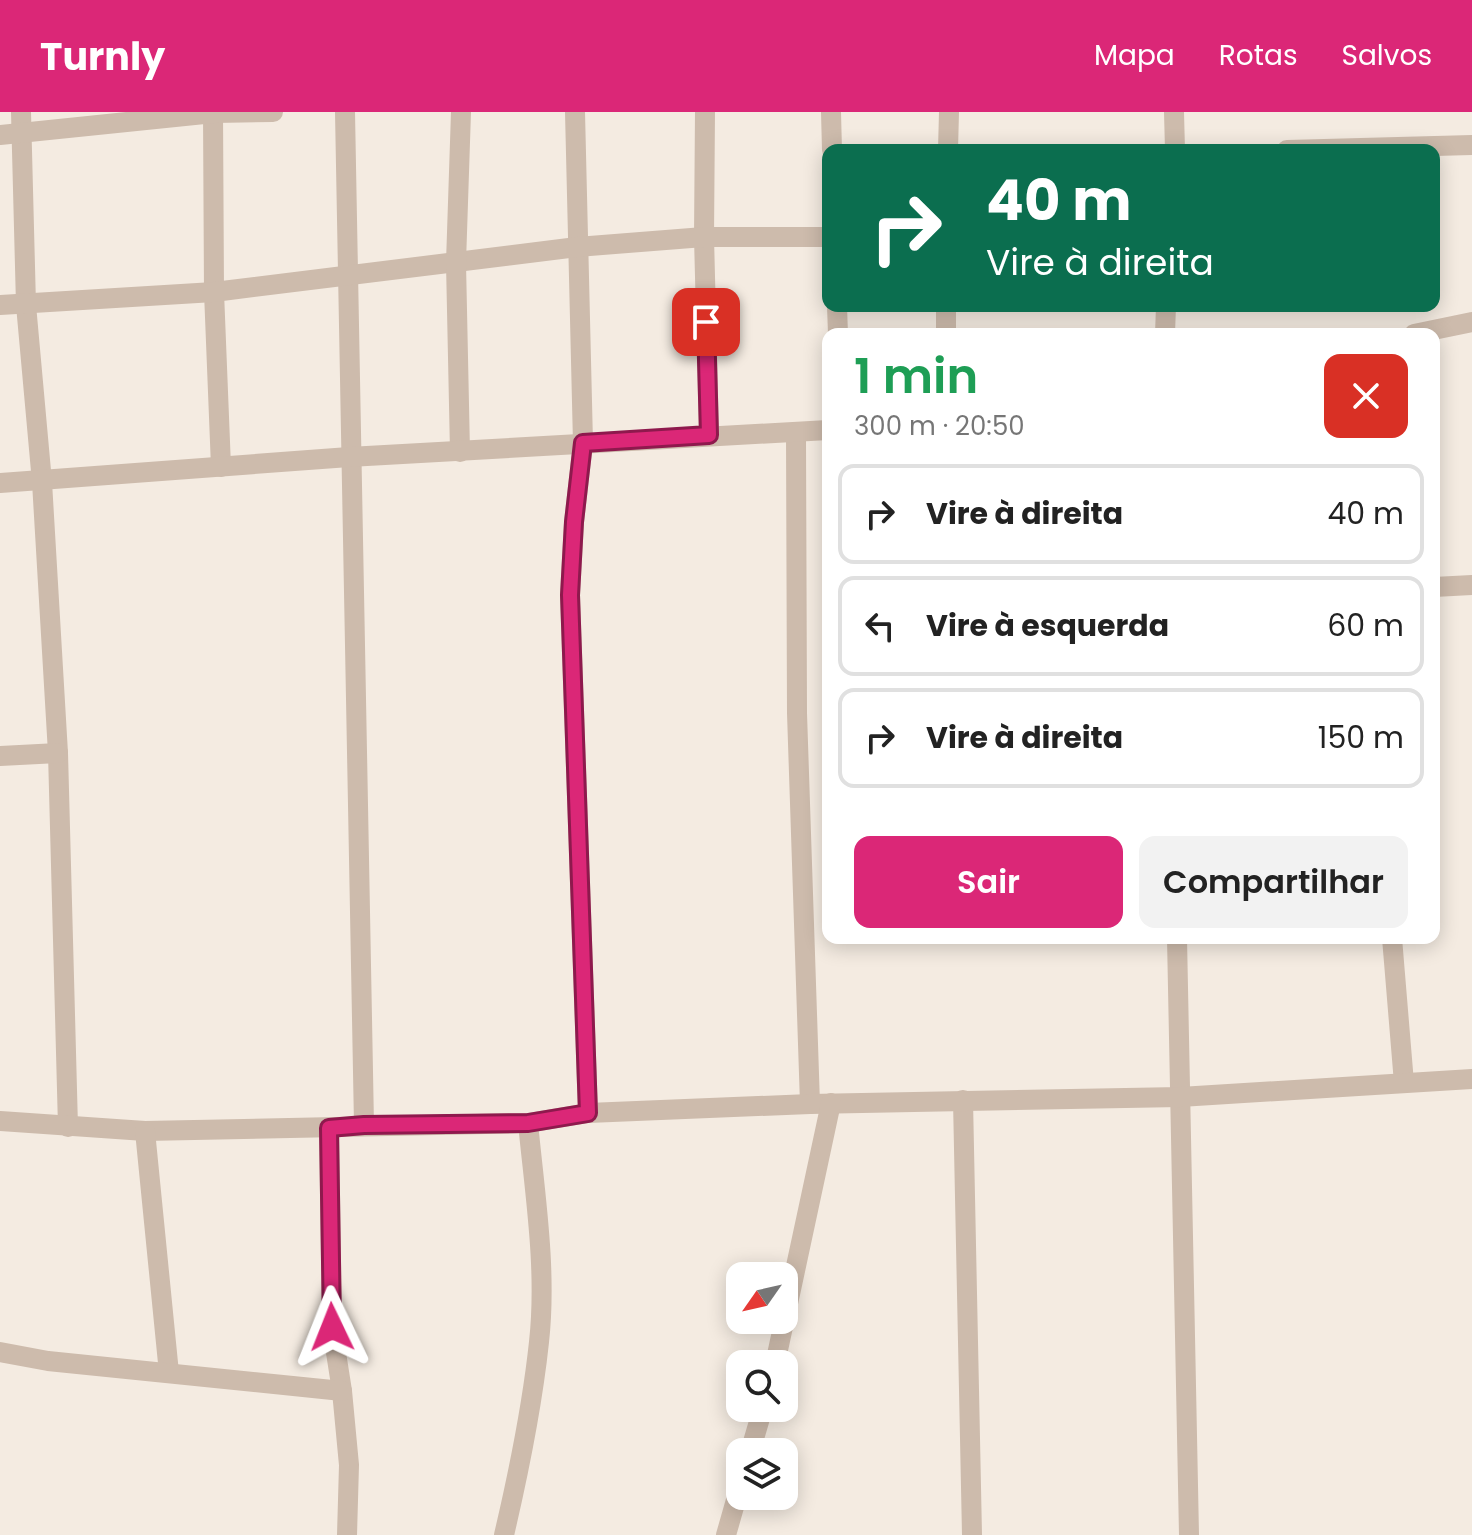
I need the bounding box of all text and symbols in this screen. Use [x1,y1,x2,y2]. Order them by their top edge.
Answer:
text: Turnly [40,30,165,83]
text: Mapa [1094,36,1175,75]
text: Rotas [1219,36,1298,75]
text: Salvos [1342,36,1432,75]
text: 40 m [986,161,1132,240]
icon: right [854,176,958,280]
text: Vire à direita [986,237,1214,288]
pin [672,288,740,356]
icon: arrive [684,300,728,344]
text: 1 min [854,343,978,410]
button: close [1324,354,1408,438]
text: 300 m · 20:50 [854,408,1025,444]
icon: right [858,492,902,536]
text: Vire à direita [926,492,1123,535]
text: 40 m [1327,492,1404,535]
icon: left [858,604,902,648]
text: Vire à esquerda [926,604,1169,647]
text: 60 m [1327,604,1404,647]
icon: right [858,716,902,760]
text: Vire à direita [926,716,1123,759]
text: 150 m [1318,716,1404,759]
button: Sair [854,836,1123,928]
button: Compartilhar [1139,836,1408,928]
north arrow [726,1262,798,1334]
map controls [726,1262,798,1510]
position arrow [290,1285,374,1369]
button: search [726,1350,798,1422]
button: layers [726,1438,798,1510]

